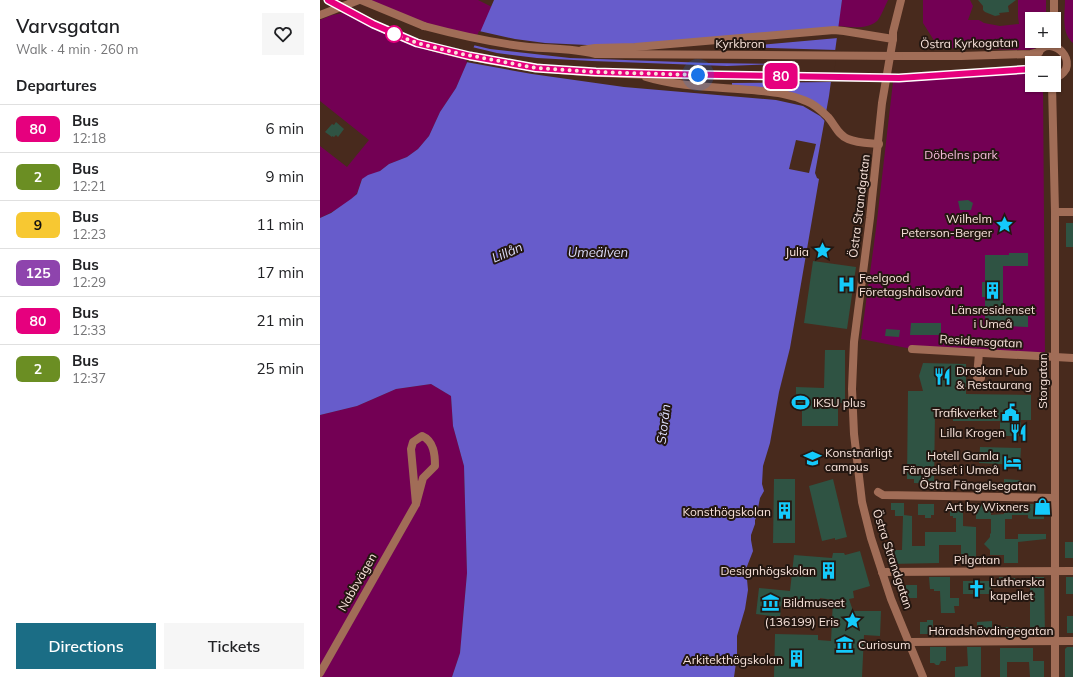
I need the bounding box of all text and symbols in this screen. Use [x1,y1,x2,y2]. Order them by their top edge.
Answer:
map controls [1025,12,1061,92]
button: + [1025,12,1061,48]
button: heart [262,13,304,55]
text: Varvsgatan [16,14,120,38]
unlabelled marker [385,25,403,43]
street label: Östra Kyrkogatan [920,35,1018,51]
street label: Kyrkbron [715,36,765,51]
text: Walk · 4 min · 260 m [16,41,138,57]
button: − [1025,56,1061,92]
line badge: 80 [763,63,799,89]
your location [688,65,708,85]
text: 80 [773,67,789,85]
text: Departures [16,76,97,95]
text: Bus [72,111,99,130]
text: 6 min [266,119,304,138]
text: 80 [30,120,46,138]
text: 12:18 [72,130,106,146]
park label: Döbelns park [924,147,999,162]
street label: Östra Strandgatan [845,153,873,259]
text: Bus [72,159,99,178]
text: 9 min [266,167,304,186]
text: 2 [34,168,42,186]
text: 12:21 [72,178,106,194]
text: Bus [72,207,99,226]
place label: Wilhelm Peterson-Berger [901,211,993,240]
text: 11 min [257,215,304,234]
place icon: Wilhelm Peterson-Berger [995,215,1015,235]
text: 9 [34,216,42,234]
text: 12:23 [72,226,106,242]
water label: Lillån [489,238,525,266]
place icon: Julia [812,241,832,261]
water label: Umeälven [568,244,628,260]
place label: Julia [785,244,809,259]
text: Bus [72,255,99,274]
text: 17 min [257,263,304,282]
text: 125 [25,264,51,282]
place label: Feelgood Företagshälsovård [859,270,963,299]
text: 12:29 [72,274,106,290]
hospital icon: Feelgood Företagshälsovård [836,274,856,294]
building icon: Länsresidenset i Umeå [983,280,1003,300]
place label: Länsresidenset i Umeå [951,302,1035,331]
text: Bus [72,303,99,322]
text: 21 min [257,311,304,330]
text: 80 [30,312,46,330]
text: 12:33 [72,322,106,338]
street label: Residensgatan [939,331,1023,351]
text: Bus [72,351,99,370]
street label: Storgatan [1035,353,1050,409]
text: 25 min [257,359,304,378]
text: 2 [34,360,42,378]
place label: Droskan Pub & Restaurang [956,363,1032,392]
restaurant icon: Droskan Pub & Restaurang [933,367,953,387]
text: 12:37 [72,370,106,386]
sports icon: IKSU plus [790,392,810,412]
place label: IKSU plus [813,395,866,410]
public building icon: Trafikverket [1000,402,1020,422]
water label: Storån [653,403,673,445]
place label: Trafikverket [932,405,997,420]
restaurant icon: Lilla Krogen [1008,422,1028,442]
place label: Lilla Krogen [940,425,1005,440]
place label: Konstnärligt campus [825,445,892,474]
place label: Hotell Gamla Fängelset i Umeå [903,448,999,477]
school or university icon: Konstnärligt campus [802,449,822,469]
hotel icon: Hotell Gamla Fängelset i Umeå [1002,452,1022,472]
street label: Östra Fängelsegatan [919,476,1037,494]
shop icon: Art by Wixners [1032,496,1052,516]
place label: Art by Wixners [945,499,1029,514]
building icon: Konsthögskolan [774,501,794,521]
place label: Konsthögskolan [683,504,771,519]
street label: Östra Strandgatan [870,507,916,611]
street label: Nabbvägen [334,550,380,614]
street label: Pilgatan [954,552,1000,567]
building icon: Designhögskolan [819,560,839,580]
place label: Designhögskolan [720,563,816,578]
place label: Lutherska kapellet [990,574,1045,603]
church icon: Lutherska kapellet [967,578,987,598]
museum icon: Bildmuseet [760,592,780,612]
place label: Bildmuseet [783,595,845,610]
place icon: (136199) Eris [842,611,862,631]
place label: (136199) Eris [765,614,839,629]
button: Directions [16,623,156,669]
button: Tickets [164,623,304,669]
street label: Häradshövdingegatan [929,623,1053,638]
museum icon: Curiosum [835,634,855,654]
place label: Curiosum [858,637,910,652]
building icon: Arkitekthögskolan [786,649,806,669]
place label: Arkitekthögskolan [683,652,783,667]

